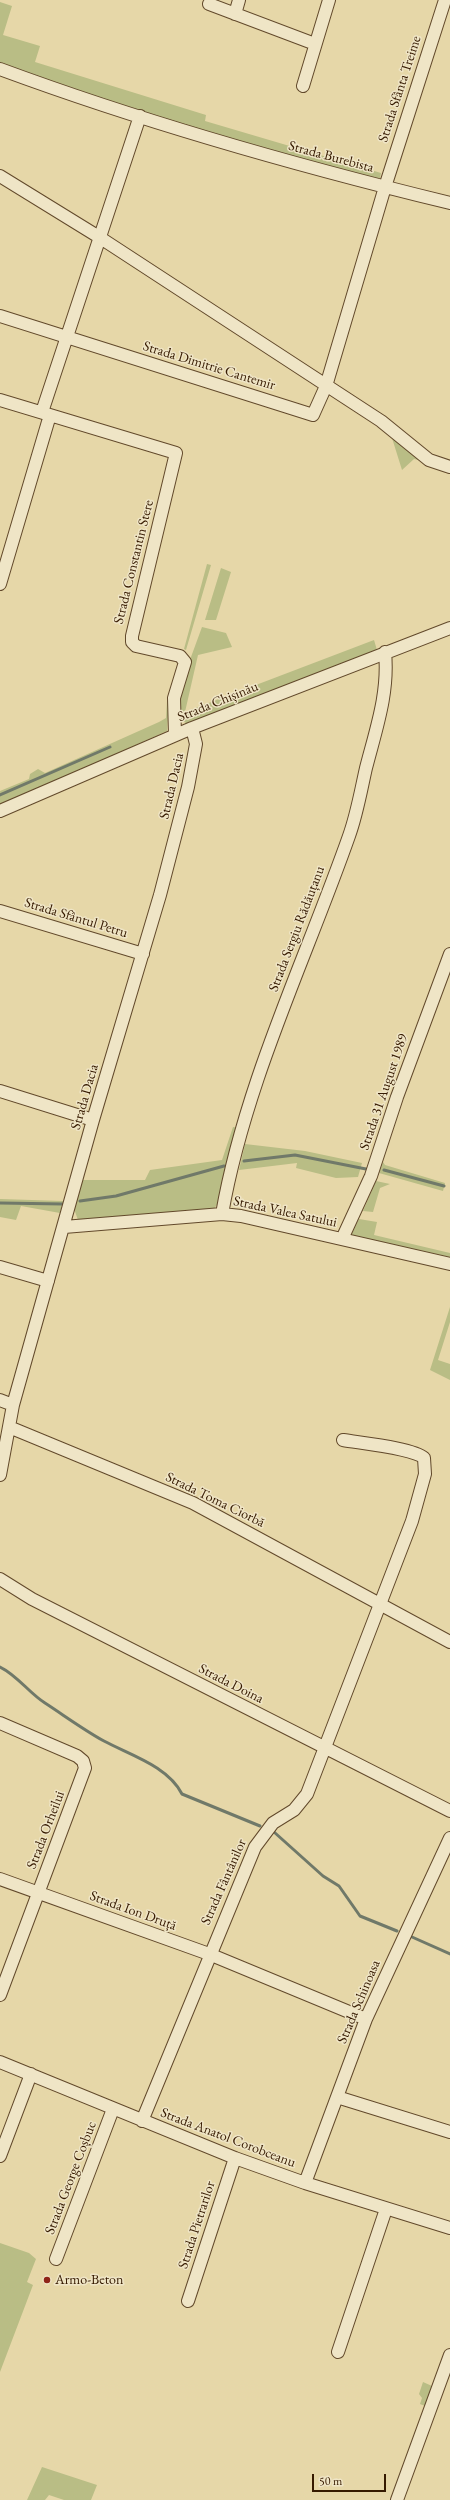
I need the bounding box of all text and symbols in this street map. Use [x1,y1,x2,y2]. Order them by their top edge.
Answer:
street label: Strada Sfânta Treime [375,34,425,144]
street label: Strada Burebista [287,138,375,176]
street label: Strada Dimitrie Cantemir [141,338,277,394]
street label: Strada Constantin Stere [110,498,158,626]
street label: Strada Chișinău [175,678,261,726]
street label: Strada Dacia [156,751,188,821]
street label: Strada Sergiu Rădăuțanu [265,864,329,994]
street label: Strada Sfântul Petru [22,894,130,942]
street label: Strada 31 August 1989 [356,1032,412,1152]
street label: Strada Dacia [68,1062,102,1132]
street label: Strada Valea Satului [232,1193,338,1231]
street label: Strada Toma Ciorbă [163,1469,267,1531]
street label: Strada Doina [196,1661,266,1707]
street label: Strada Orheilui [23,1789,69,1871]
street label: Strada Fântânilor [198,1836,250,1928]
street label: Strada Ion Druță [87,1888,179,1934]
street label: Strada Schinoasa [334,1958,384,2046]
street label: Strada Anatol Corobceanu [158,2104,298,2172]
street label: Strada George Coșbuc [42,2119,100,2237]
street label: Strada Pietrarilor [175,2179,219,2271]
place label: Armo-Beton [55,2272,123,2288]
marker: Armo-Beton [42,2275,52,2285]
scale bar [314,2466,388,2492]
text: 50 m [319,2473,342,2489]

